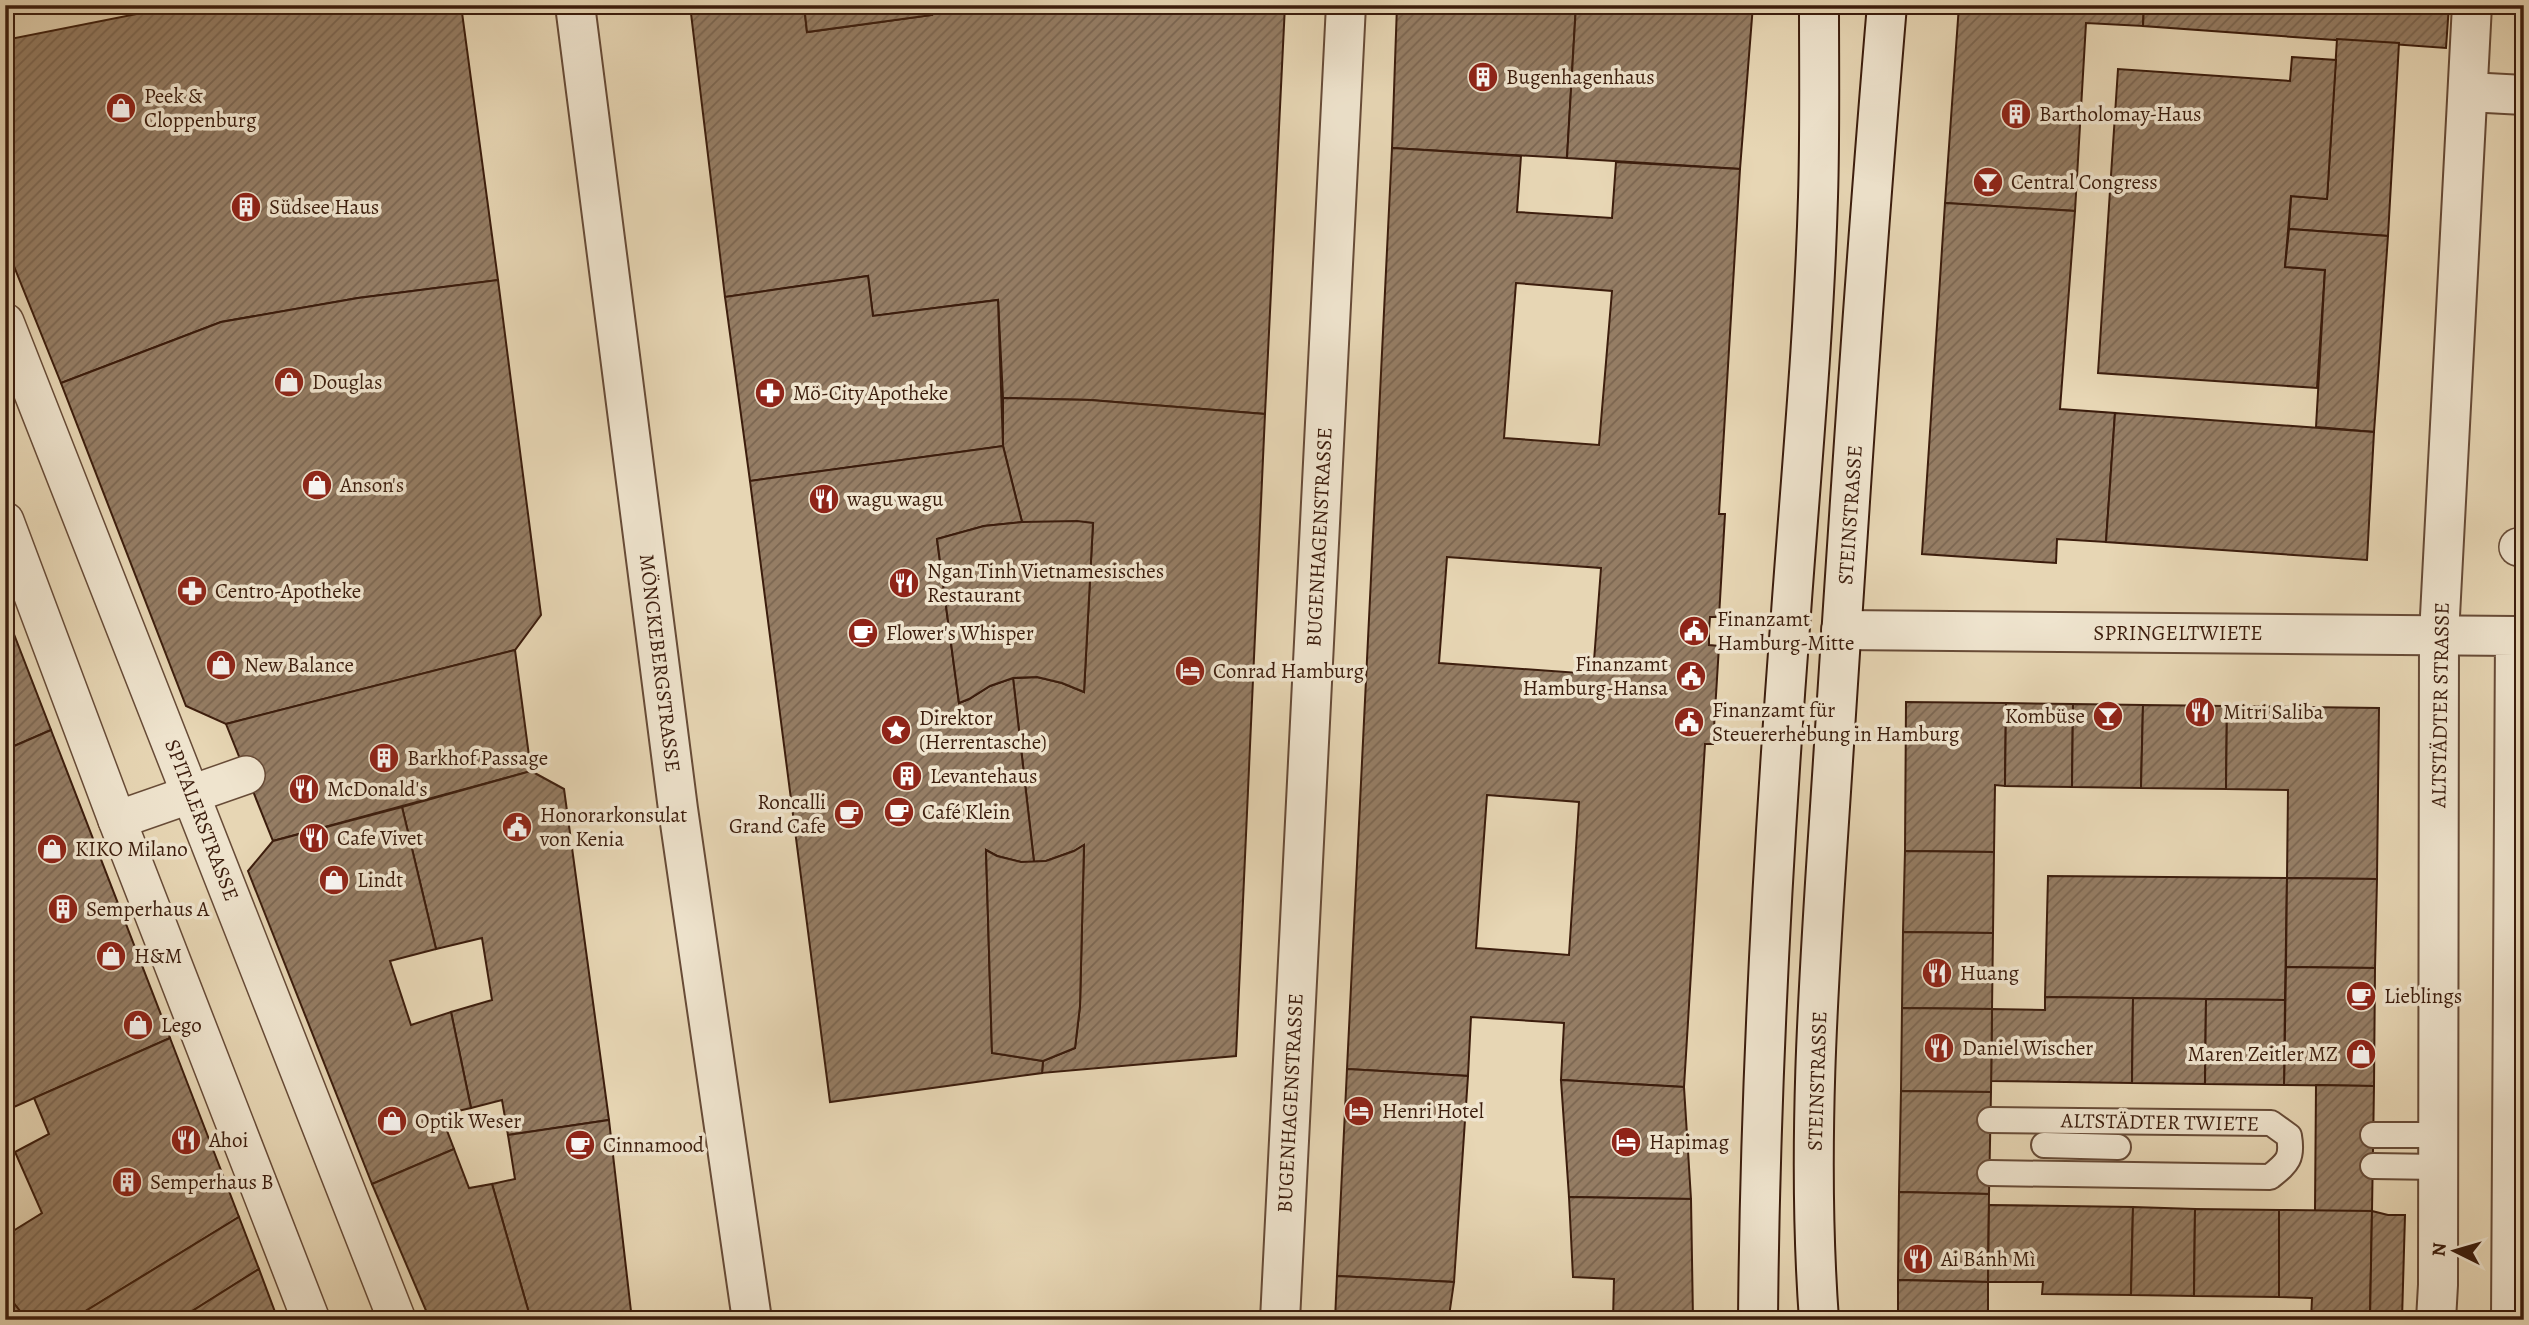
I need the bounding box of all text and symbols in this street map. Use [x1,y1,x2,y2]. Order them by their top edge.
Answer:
building icon: Bugenhagenhaus [1466,60,1500,94]
place label: Bugenhagenhaus [1506,63,1655,91]
place label: Peek & Cloppenburg [144,82,257,134]
shop icon: Peek & Cloppenburg [104,91,138,125]
building icon: Bartholomay-Haus [1999,97,2033,131]
place label: Bartholomay-Haus [2039,100,2202,128]
bar icon: Central Congress [1971,165,2005,199]
place label: Central Congress [2011,168,2158,196]
building icon: Südsee Haus [229,190,263,224]
place label: Südsee Haus [269,193,379,221]
shop icon: Douglas [272,365,306,399]
place label: Douglas [312,368,382,396]
pharmacy icon: Mö-City Apotheke [753,376,787,410]
place label: Mö-City Apotheke [793,379,948,407]
street label: BUGENHAGENSTRASSE [1299,426,1339,648]
street label: STEINSTRASSE [1831,444,1869,586]
shop icon: Anson's [300,468,334,502]
place label: Anson's [339,471,404,499]
restaurant icon: wagu wagu [807,482,841,516]
place label: wagu wagu [846,485,944,513]
street label: MÖNCKEBERGSTRASSE [633,552,687,774]
place label: Ngan Tinh Vietnamesisches Restaurant [927,557,1164,609]
restaurant icon: Ngan Tinh Vietnamesisches Restaurant [887,566,921,600]
pharmacy icon: Centro-Apotheke [175,574,209,608]
place label: Centro-Apotheke [215,577,361,605]
street label: ALTSTÄDTER STRASSE [2424,602,2456,809]
place label: Finanzamt Hamburg-Mitte [1717,605,1854,657]
public building icon: Finanzamt Hamburg-Mitte [1677,614,1711,648]
cafe icon: Flower's Whisper [846,616,880,650]
place label: Flower's Whisper [886,619,1034,647]
street label: SPRINGELTWIETE [2093,619,2263,647]
shop icon: New Balance [204,648,238,682]
place label: Finanzamt Hamburg-Hansa [1522,650,1668,702]
place label: New Balance [244,651,354,679]
hotel icon: Conrad Hamburg [1173,654,1207,688]
place label: Conrad Hamburg [1213,657,1364,685]
public building icon: Finanzamt Hamburg-Hansa [1674,659,1708,693]
restaurant icon: Mitri Saliba [2183,695,2217,729]
place label: Finanzamt für Steuererhebung in Hamburg [1712,696,1960,748]
place label: Mitri Saliba [2223,698,2324,726]
bar icon: Kombüse [2091,699,2125,733]
place label: Kombüse [2005,702,2085,730]
place label: Direktor (Herrentasche) [919,704,1047,756]
public building icon: Finanzamt für Steuererhebung in Hamburg [1672,705,1706,739]
place icon: Direktor (Herrentasche) [879,713,913,747]
street label: SPITALERSTRASSE [158,735,246,905]
building icon: Barkhof Passage [367,741,401,775]
place label: Barkhof Passage [407,744,548,772]
building icon: Levantehaus [890,759,924,793]
place label: Levantehaus [930,762,1038,790]
restaurant icon: McDonald's [287,772,321,806]
place label: McDonald's [327,775,428,803]
place label: Roncalli Grand Cafe [729,788,826,840]
cafe icon: Café Klein [882,795,916,829]
cafe icon: Roncalli Grand Cafe [832,797,866,831]
place label: Café Klein [922,798,1010,826]
place label: Honorarkonsulat von Kenia [539,801,687,853]
public building icon: Honorarkonsulat von Kenia [500,810,534,844]
restaurant icon: Cafe Vivet [297,821,331,855]
place label: Cafe Vivet [337,824,423,852]
shop icon: KIKO Milano [35,832,69,866]
place label: KIKO Milano [75,835,188,863]
shop icon: Lindt [317,863,351,897]
place label: Lindt [357,866,403,894]
building icon: Semperhaus A [46,892,80,926]
place label: Semperhaus A [86,895,210,923]
shop icon: H&M [94,939,128,973]
place label: H&M [134,942,182,970]
restaurant icon: Huang [1920,956,1954,990]
place label: Huang [1960,959,2019,987]
cafe icon: Lieblings [2344,979,2378,1013]
place label: Lieblings [2384,982,2462,1010]
street label: BUGENHAGENSTRASSE [1270,992,1310,1214]
shop icon: Lego [121,1008,155,1042]
place label: Lego [161,1011,202,1039]
street label: STEINSTRASSE [1801,1011,1833,1151]
restaurant icon: Daniel Wischer [1922,1031,1956,1065]
place label: Daniel Wischer [1962,1034,2093,1062]
shop icon: Maren Zeitler MZ [2344,1037,2378,1071]
place label: Maren Zeitler MZ [2188,1040,2338,1068]
hotel icon: Henri Hotel [1342,1094,1376,1128]
place label: Henri Hotel [1382,1097,1484,1125]
shop icon: Optik Weser [375,1104,409,1138]
street label: ALTSTÄDTER TWIETE [2060,1106,2259,1138]
place label: Optik Weser [415,1107,521,1135]
restaurant icon: Ahoi [169,1123,203,1157]
hotel icon: Hapimag [1609,1125,1643,1159]
place label: Ahoi [208,1126,249,1154]
cafe icon: Cinnamood [563,1128,597,1162]
place label: Hapimag [1649,1128,1729,1156]
place label: Cinnamood [603,1131,705,1159]
building icon: Semperhaus B [110,1165,144,1199]
place label: Semperhaus B [150,1168,274,1196]
north arrow [2420,1216,2490,1286]
text: N [2426,1241,2453,1258]
restaurant icon: Ai Bánh Mì [1901,1242,1935,1276]
place label: Ai Bánh Mì [1940,1245,2036,1273]

